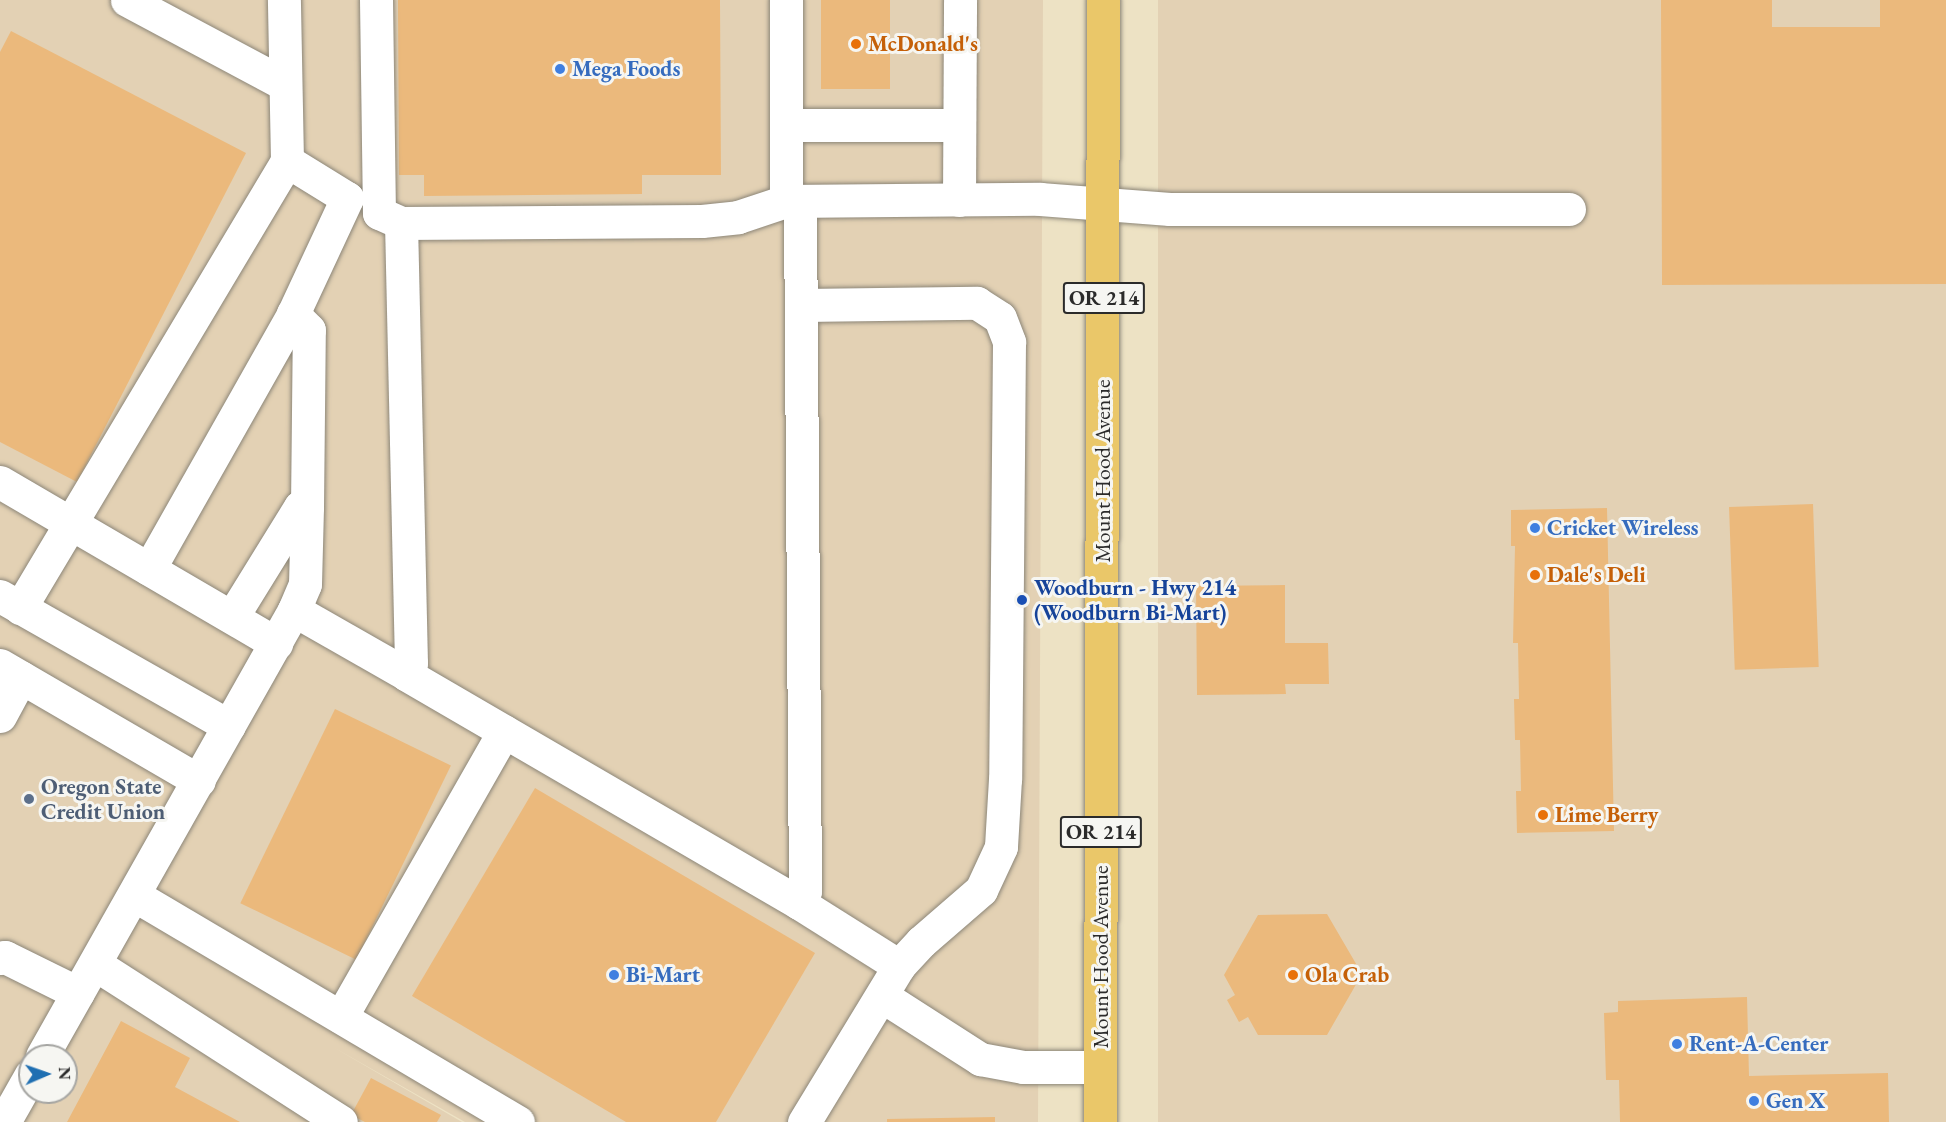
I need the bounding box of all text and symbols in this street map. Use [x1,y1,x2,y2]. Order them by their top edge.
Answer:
place label: McDonald's [868,31,978,57]
marker: McDonald's [849,37,863,51]
place label: Mega Foods [572,56,680,82]
marker: Mega Foods [553,62,567,76]
road number: OR 214 [1062,280,1146,316]
street label: Mount Hood Avenue [1090,379,1116,563]
place label: Cricket Wireless [1547,515,1699,541]
marker: Cricket Wireless [1528,521,1542,535]
place label: Dale's Deli [1547,562,1646,588]
marker: Dale's Deli [1528,568,1542,582]
place label: Woodburn - Hwy 214 (Woodburn Bi-Mart) [1034,574,1236,626]
marker: Woodburn - Hwy 214 (Woodburn Bi-Mart) [1015,593,1029,607]
place label: Oregon State Credit Union [41,773,165,824]
marker: Oregon State Credit Union [22,792,36,806]
place label: Lime Berry [1555,802,1658,828]
marker: Lime Berry [1536,808,1550,822]
road number: OR 214 [1059,814,1143,850]
street label: Mount Hood Avenue [1088,865,1114,1049]
place label: Bi-Mart [626,962,700,988]
place label: Ola Crab [1305,962,1389,988]
marker: Bi-Mart [607,968,621,982]
marker: Ola Crab [1286,968,1300,982]
place label: Rent-A-Center [1689,1031,1828,1057]
marker: Rent-A-Center [1670,1037,1684,1051]
north arrow [18,1044,78,1104]
text: N [54,1067,75,1080]
place label: Gen X [1766,1088,1825,1114]
marker: Gen X [1747,1094,1761,1108]

